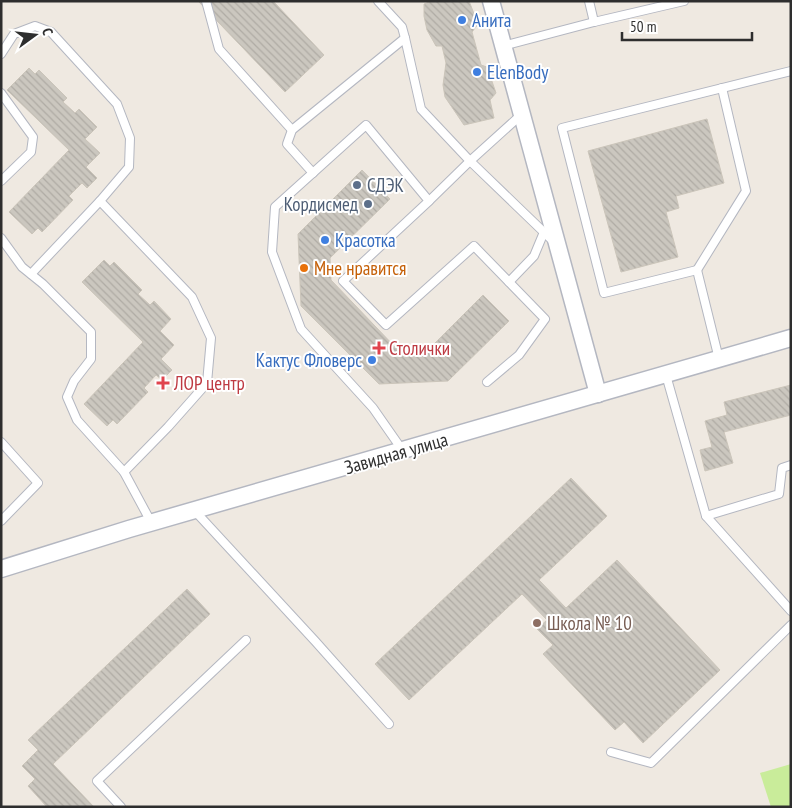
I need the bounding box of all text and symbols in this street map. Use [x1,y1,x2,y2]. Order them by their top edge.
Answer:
place label: Анита [472,8,511,32]
north arrow [10,10,60,60]
scale bar [622,10,752,42]
marker: Анита [456,14,468,26]
text: 50 m [630,17,656,36]
text: С [38,26,57,38]
place label: ElenBody [487,60,549,84]
marker: ElenBody [471,66,483,78]
place label: СДЭК [367,173,404,197]
marker: СДЭК [351,179,363,191]
place label: Кордисмед [284,192,359,216]
marker: Кордисмед [362,198,374,210]
place label: Красотка [335,228,396,252]
marker: Красотка [319,234,331,246]
place label: Мне нравится [314,256,406,280]
marker: Мне нравится [298,262,310,274]
place label: Столички [389,336,450,360]
marker: Столички [373,342,385,354]
place label: Кактус Фловерс [256,348,362,372]
marker: Кактус Фловерс [366,354,378,366]
place label: ЛОР центр [173,371,245,395]
marker: ЛОР центр [156,376,170,390]
street label: Завидная улица [342,427,450,479]
place label: Школа № 10 [547,611,632,635]
marker: Школа № 10 [531,617,543,629]

